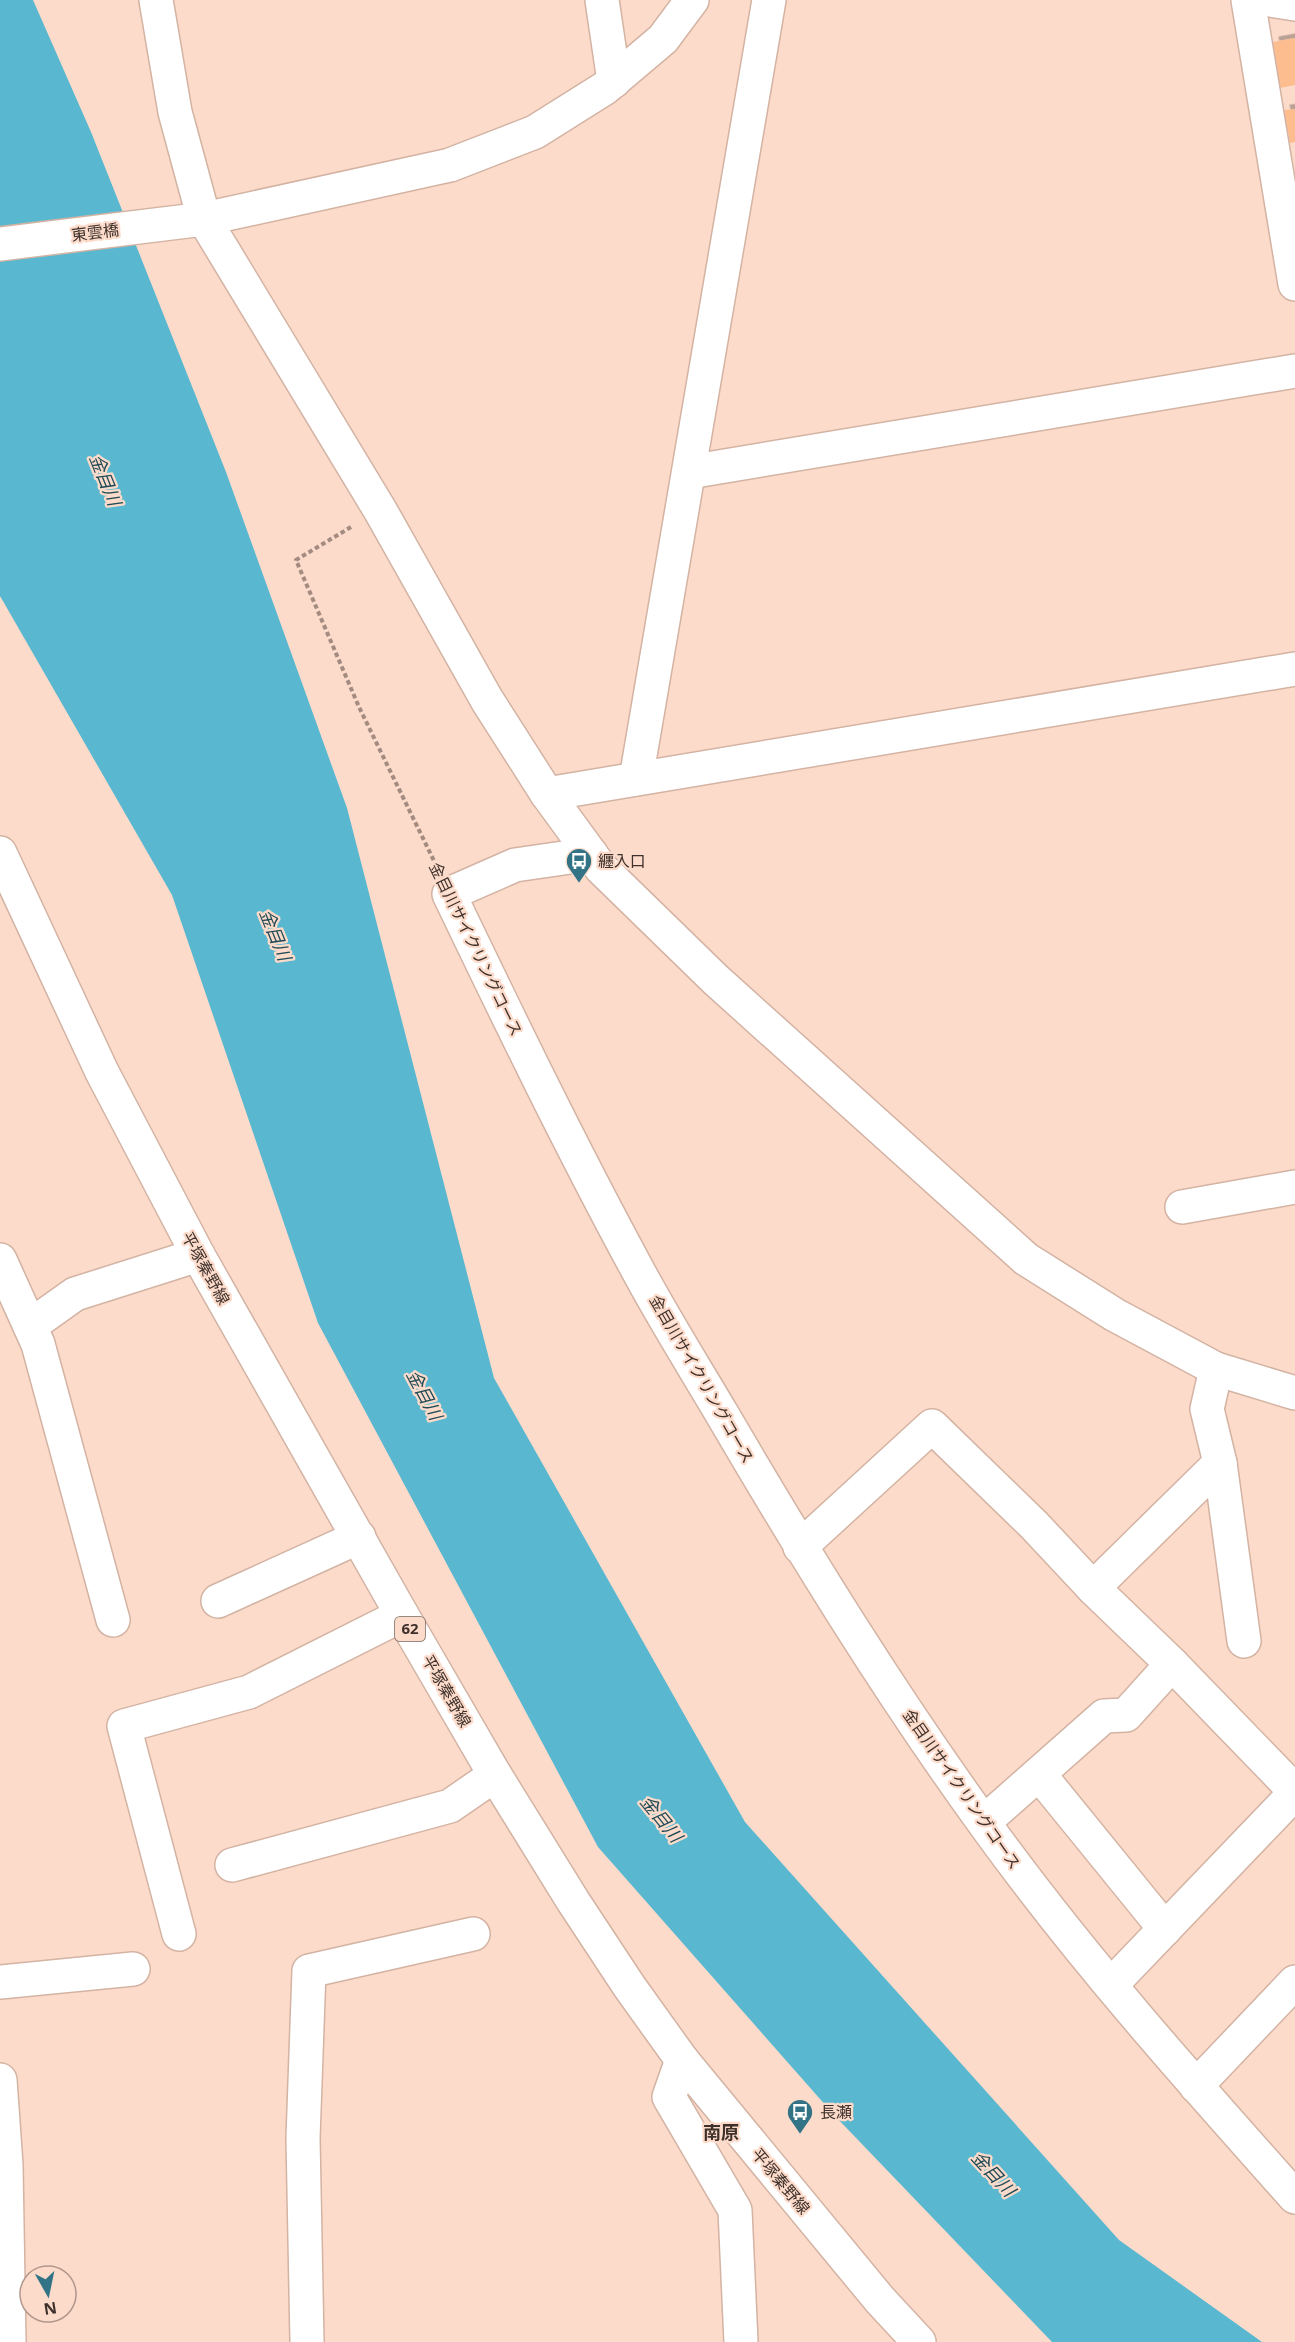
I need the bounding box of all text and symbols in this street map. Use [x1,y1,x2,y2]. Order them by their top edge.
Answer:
street label: 東雲橋 [70,218,120,246]
water label: 金目川 [85,450,128,511]
bus stop icon: 纒入口 [564,846,594,884]
place label: 纒入口 [598,850,646,872]
street label: 金目川サイクリングコース [424,858,528,1040]
water label: 金目川 [255,905,298,966]
street label: 平塚秦野線 [177,1228,235,1308]
street label: 金目川サイクリングコース [645,1291,759,1467]
water label: 金目川 [402,1365,449,1426]
road number: 62 [395,1617,425,1641]
street label: 平塚秦野線 [417,1651,477,1731]
street label: 金目川サイクリングコース [898,1705,1026,1873]
water label: 金目川 [635,1790,689,1848]
bus stop icon: 長瀬 [785,2097,815,2135]
place label: 長瀬 [820,2101,852,2123]
district label: 南原 [703,2120,739,2144]
street label: 平塚秦野線 [747,2143,815,2219]
water label: 金目川 [967,2145,1022,2203]
north arrow [18,2264,78,2324]
text: N [42,2297,58,2321]

